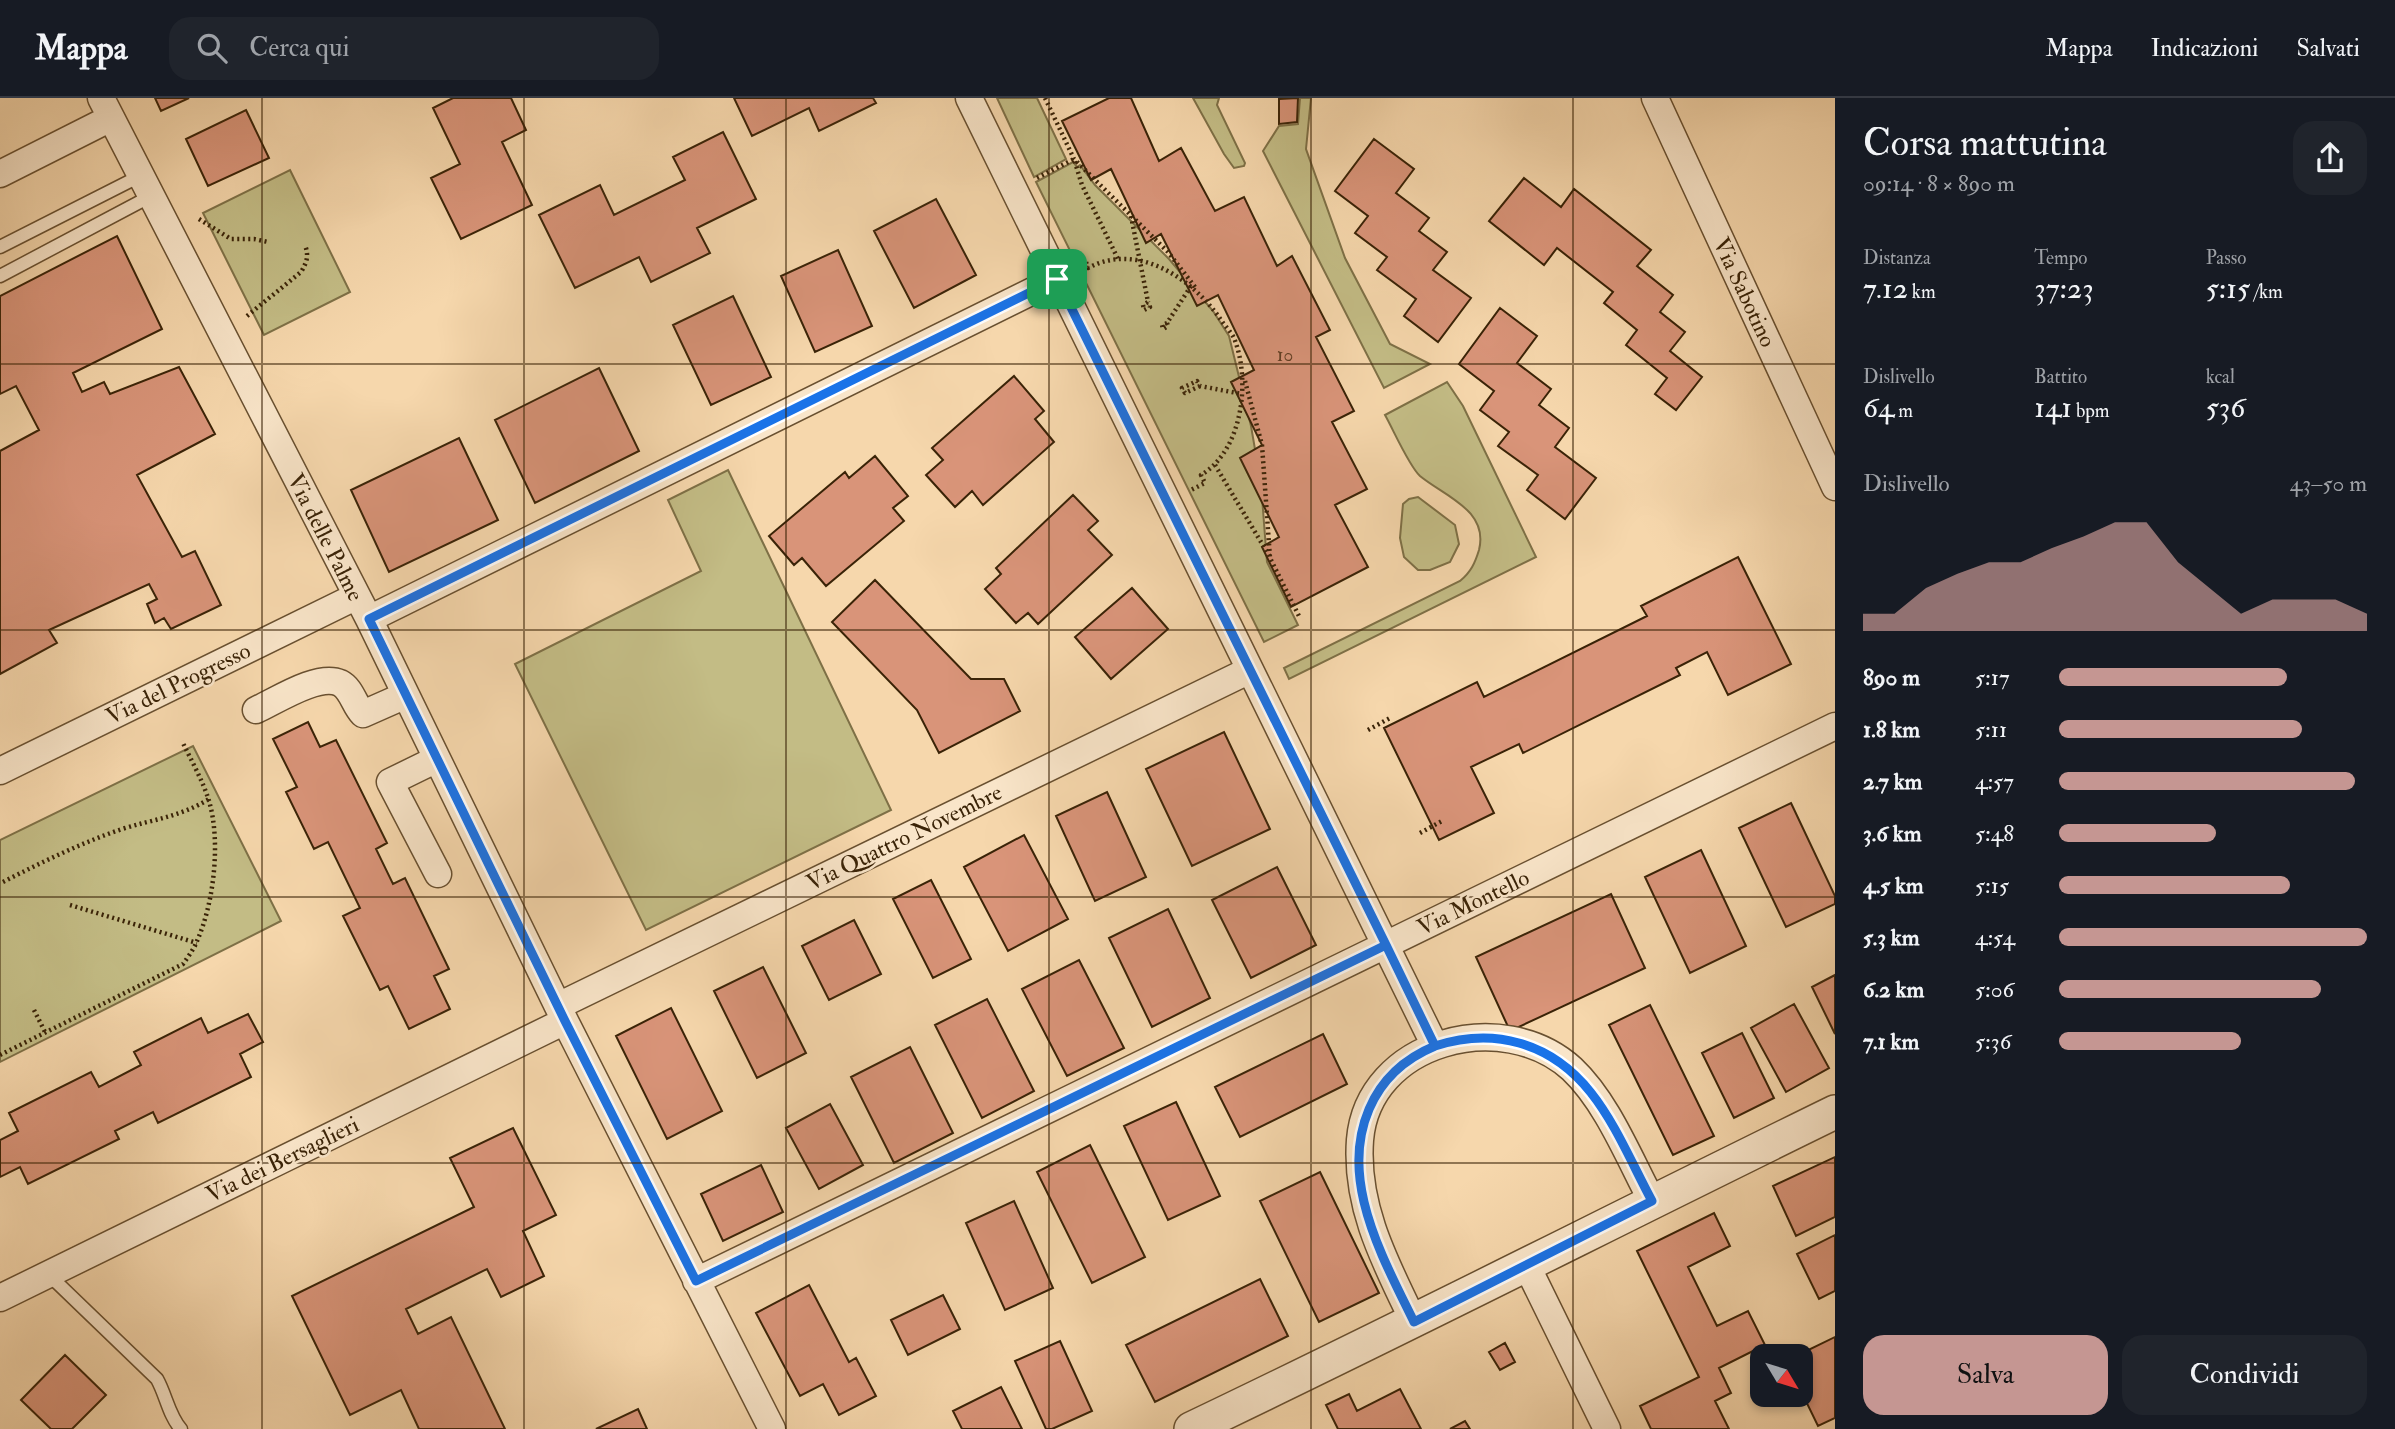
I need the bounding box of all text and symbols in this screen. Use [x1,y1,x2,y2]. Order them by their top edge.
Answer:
search box [169,17,659,80]
text: Mappa [35,28,127,69]
icon: search [193,29,231,67]
text: Cerca qui [249,32,349,64]
text: Mappa [2046,33,2113,64]
text: Indicazioni [2151,33,2258,64]
text: Salvati [2296,33,2360,64]
text: Corsa mattutina [1863,119,2107,167]
button: share [2293,121,2367,195]
text: 09:14 · 8 × 890 m [1863,169,2015,198]
street label: Via Sabotino [1707,233,1783,352]
text: Distanza [1863,246,1931,270]
text: Tempo [2034,246,2087,270]
text: Passo [2206,246,2246,270]
pin [1027,249,1087,309]
icon: arrive [1038,260,1076,298]
text: 7.12 [1863,270,1908,307]
text: 37:23 [2034,270,2094,307]
text: 5:15 [2206,270,2250,307]
text: km [1908,280,1936,304]
text: /km [2250,280,2283,304]
house number: 10 [1277,343,1293,367]
text: Dislivello [1863,365,1935,389]
text: Battito [2034,365,2087,389]
text: kcal [2206,365,2235,389]
text: 64 [1863,389,1894,426]
text: 141 [2034,389,2072,426]
text: 536 [2206,389,2245,426]
text: m [1894,399,1913,423]
text: bpm [2072,399,2110,423]
street label: Via delle Palme [281,469,370,606]
text: Dislivello [1863,469,1950,498]
text: 43–50 m [2290,469,2367,498]
street label: Via del Progresso [101,636,255,731]
text: 890 m [1863,663,1920,692]
text: 5:17 [1975,663,2010,692]
text: 1.8 km [1863,715,1920,744]
text: 5:11 [1975,715,2007,744]
text: 2.7 km [1863,767,1922,796]
text: 4:57 [1975,767,2014,796]
street label: Via Quattro Novembre [802,777,1007,897]
text: 3.6 km [1863,819,1922,848]
text: 5:48 [1975,819,2014,848]
street label: Via Montello [1412,863,1534,942]
text: 4.5 km [1863,871,1924,900]
text: 5:15 [1975,871,2009,900]
text: 5.3 km [1863,923,1920,952]
text: 4:54 [1975,923,2015,952]
text: 6.2 km [1863,975,1924,1004]
text: 5:06 [1975,975,2014,1004]
text: 7.1 km [1863,1027,1919,1056]
text: 5:36 [1975,1027,2011,1056]
street label: Via dei Bersaglieri [201,1110,363,1209]
button: Salva [1863,1335,2108,1415]
button: Condividi [2122,1335,2367,1415]
north arrow [1750,1344,1813,1407]
map controls [1750,1344,1813,1407]

